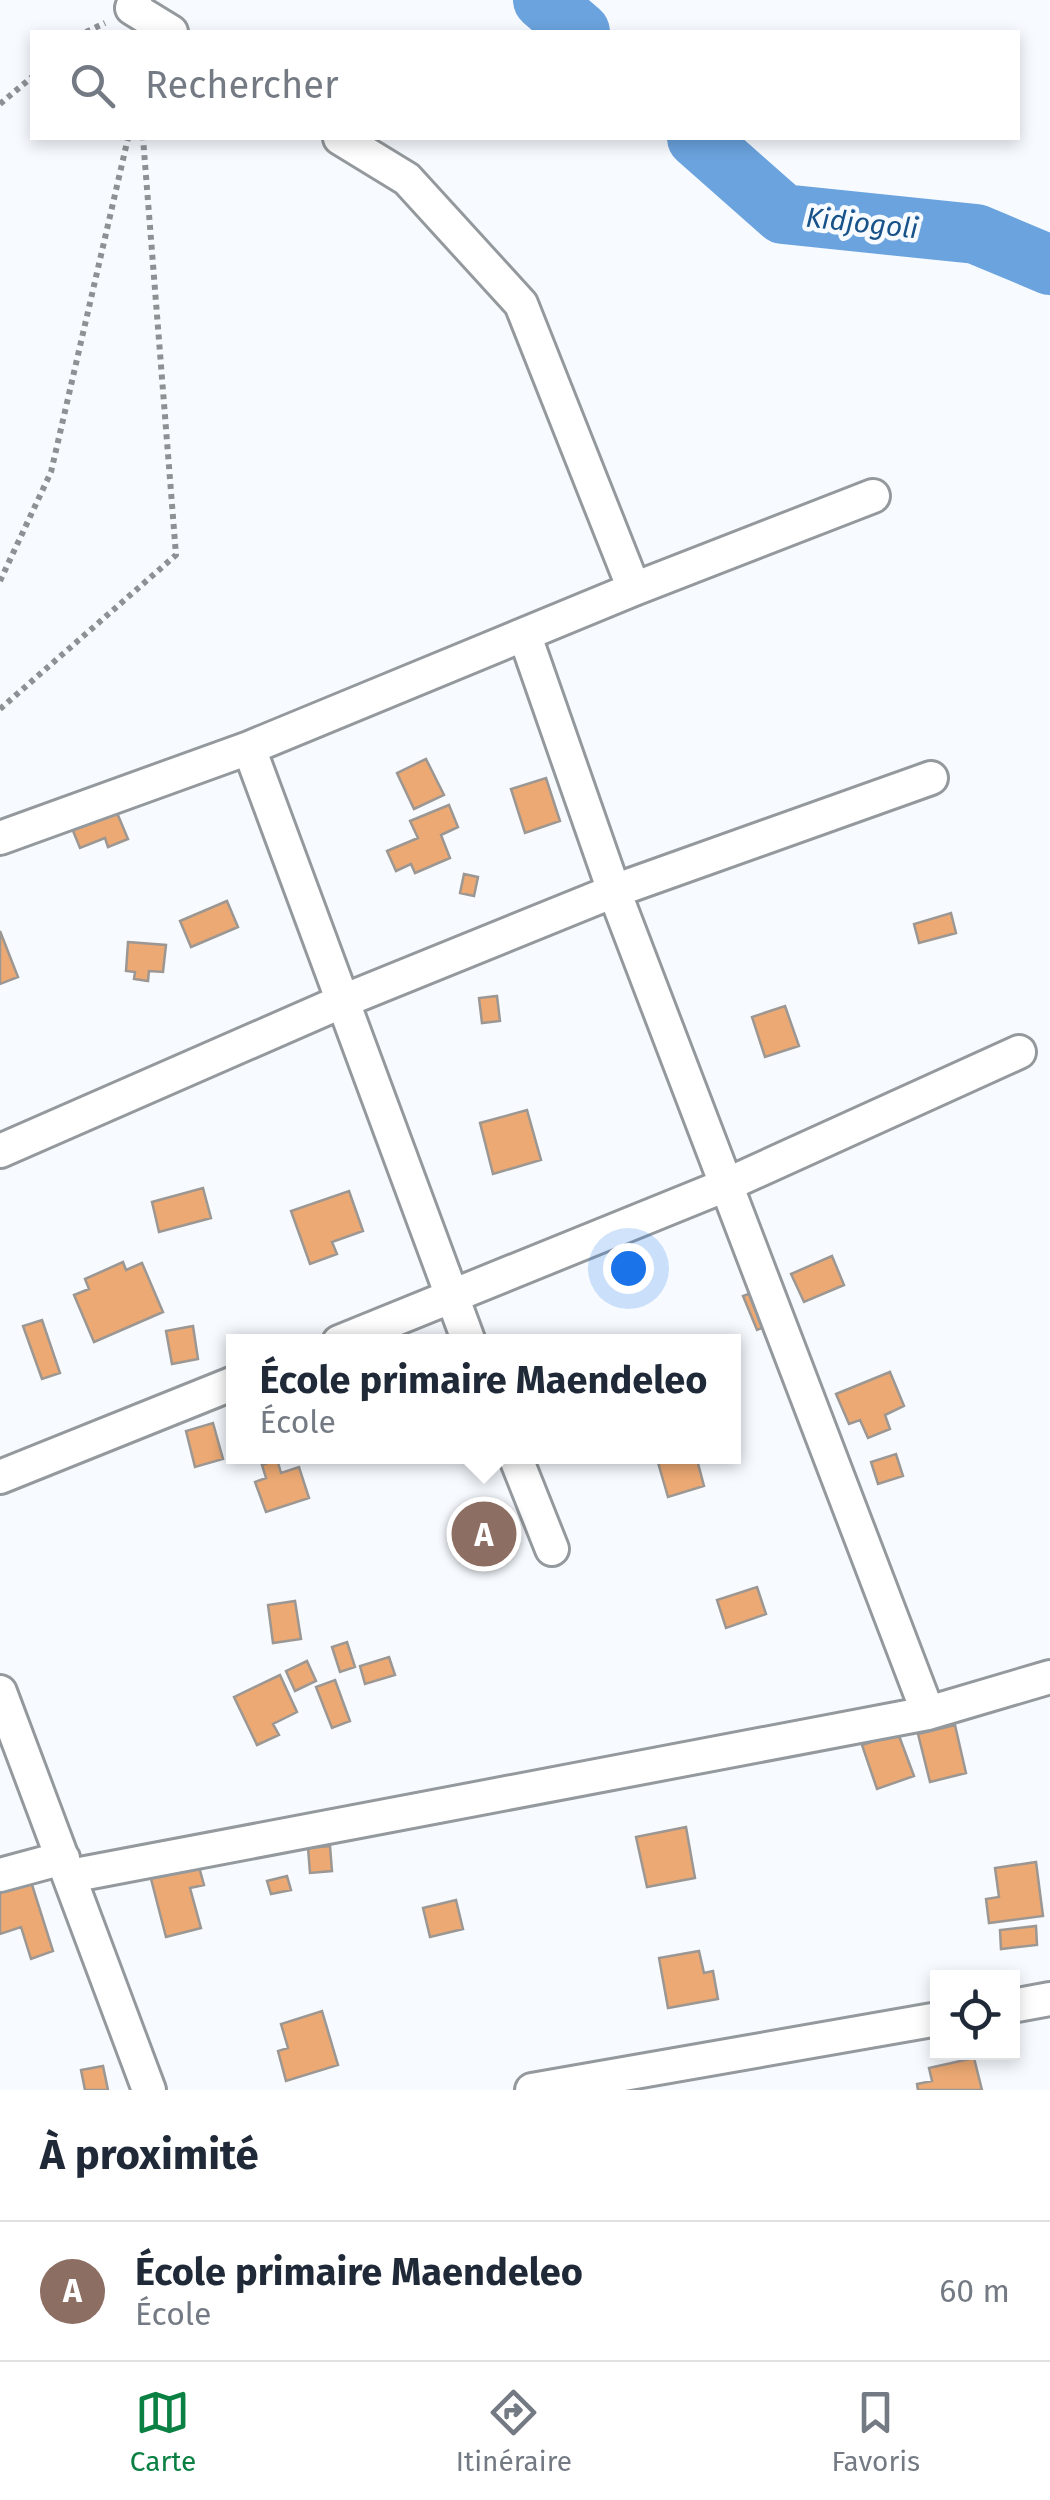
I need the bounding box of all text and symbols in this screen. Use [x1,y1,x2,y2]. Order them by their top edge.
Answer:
search box [30,30,1020,140]
icon: search [65,58,120,113]
text: Rechercher [145,62,339,108]
water label: Kidjogoli [804,201,920,245]
your location [603,1243,654,1294]
popup [226,1334,741,1464]
text: École primaire Maendeleo [260,1357,707,1403]
text: École [260,1403,336,1441]
pin: A [452,1496,516,1572]
map controls [930,1970,1020,2060]
button: locate [930,1970,1020,2060]
text: À proximité [40,2130,259,2180]
text: École primaire Maendeleo [135,2249,583,2295]
text: A [63,2272,82,2310]
text: 60 m [939,2272,1010,2310]
text: École [135,2295,211,2333]
tab: Carte [130,2385,196,2478]
tab: Itinéraire [456,2385,572,2478]
tab: Favoris [832,2385,920,2478]

